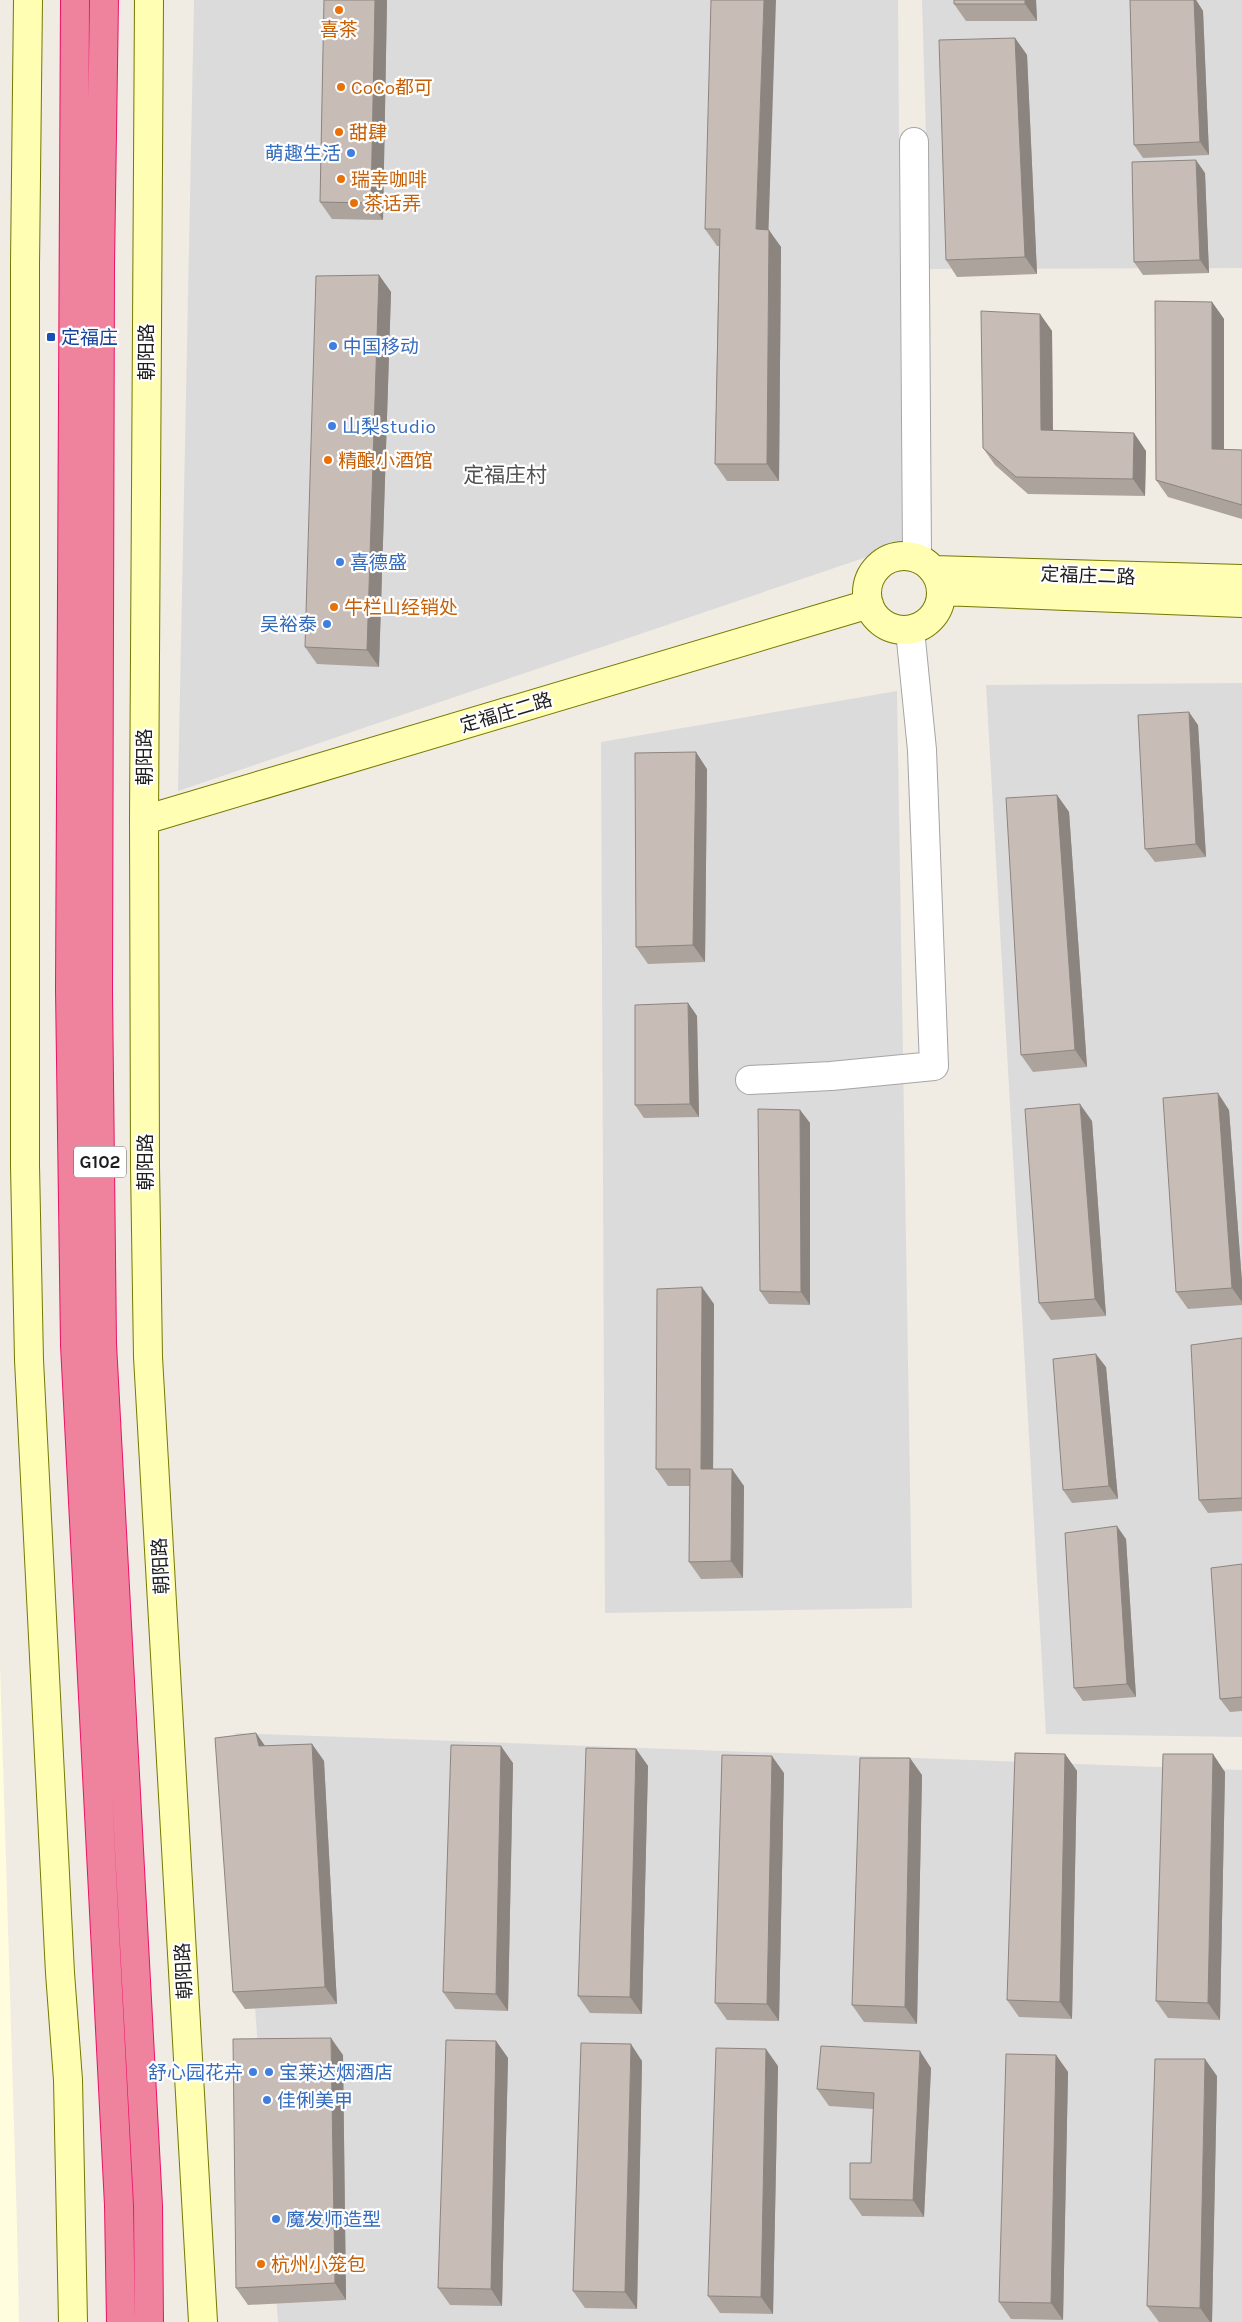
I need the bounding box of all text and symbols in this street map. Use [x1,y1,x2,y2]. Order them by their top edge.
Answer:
marker: 喜茶 [333,4,345,16]
place label: 喜茶 [320,19,358,41]
place label: CoCo都可 [351,77,433,99]
marker: CoCo都可 [335,81,347,93]
place label: 甜肆 [349,122,387,144]
marker: 甜肆 [333,126,345,138]
place label: 萌趣生活 [265,143,341,165]
marker: 萌趣生活 [345,147,357,159]
place label: 瑞幸咖啡 [351,169,427,191]
marker: 瑞幸咖啡 [335,173,347,185]
place label: 茶话弄 [364,193,421,215]
marker: 茶话弄 [348,197,360,209]
street label: 朝阳路 [136,323,158,381]
place label: 定福庄 [61,327,118,349]
marker: 定福庄 [45,331,57,343]
place label: 中国移动 [343,336,419,358]
marker: 中国移动 [327,340,339,352]
place label: 山梨studio [342,416,436,438]
marker: 山梨studio [326,420,338,432]
place label: 精酿小酒馆 [338,450,433,472]
marker: 精酿小酒馆 [322,454,334,466]
district label: 定福庄村 [463,463,547,487]
place label: 喜德盛 [350,552,407,574]
marker: 喜德盛 [334,556,346,568]
street label: 定福庄二路 [1040,563,1136,589]
place label: 牛栏山经销处 [344,597,458,619]
marker: 牛栏山经销处 [328,601,340,613]
place label: 吴裕泰 [260,614,317,636]
marker: 吴裕泰 [321,618,333,630]
street label: 定福庄二路 [458,689,555,737]
street label: 朝阳路 [134,728,156,786]
street label: 朝阳路 [135,1133,157,1191]
road number: G102 [74,1146,126,1178]
street label: 朝阳路 [149,1537,173,1595]
street label: 朝阳路 [172,1942,196,2000]
place label: 舒心园花卉 [148,2062,243,2084]
place label: 宝莱达烟酒店 [279,2062,393,2084]
marker: 舒心园花卉 [247,2066,259,2078]
marker: 宝莱达烟酒店 [263,2066,275,2078]
place label: 佳俐美甲 [277,2090,353,2112]
marker: 佳俐美甲 [261,2094,273,2106]
place label: 魔发师造型 [286,2209,381,2231]
marker: 魔发师造型 [270,2213,282,2225]
place label: 杭州小笼包 [271,2254,366,2276]
marker: 杭州小笼包 [255,2258,267,2270]

